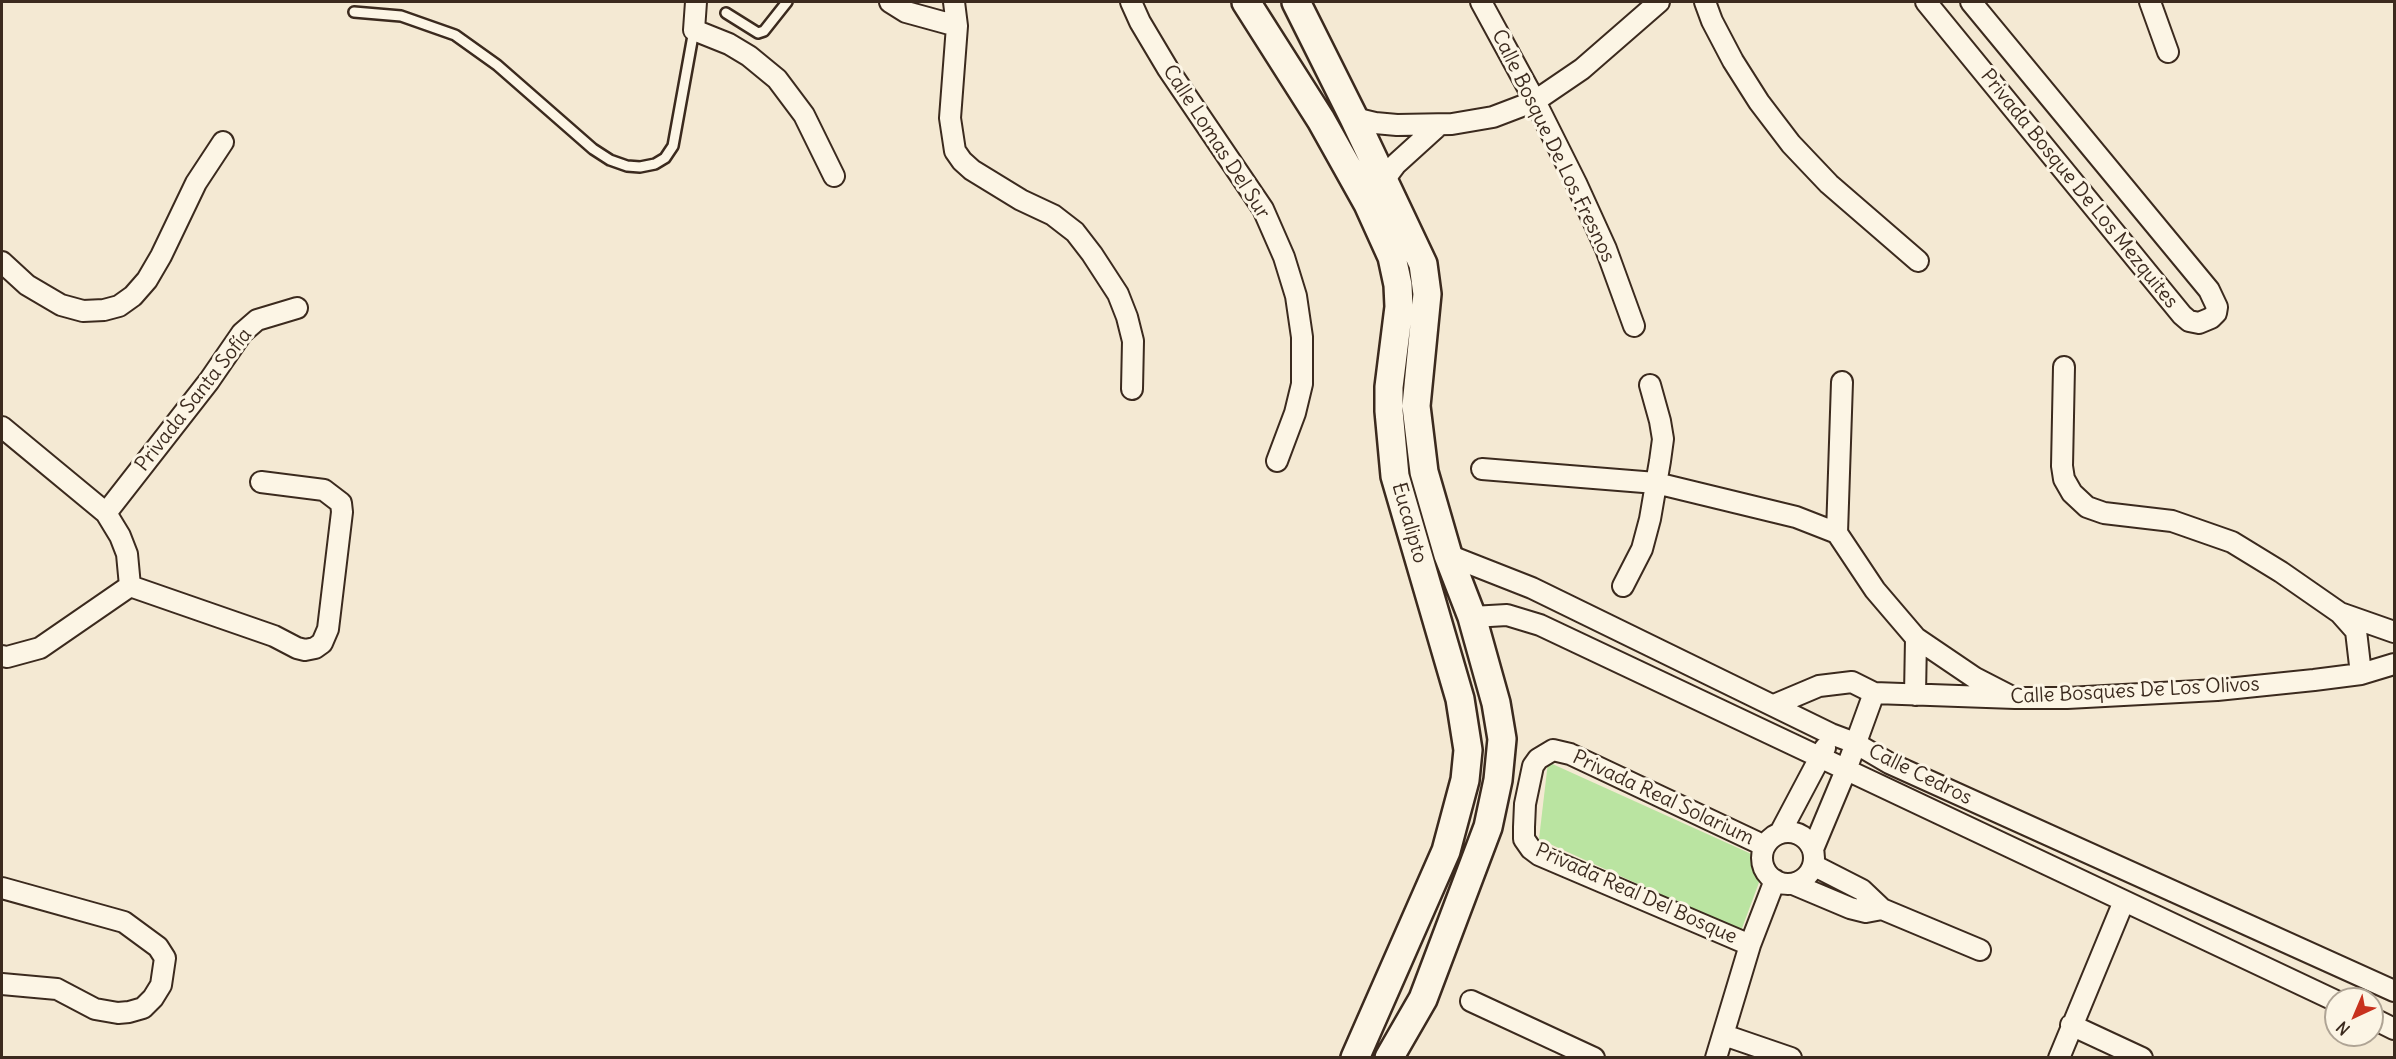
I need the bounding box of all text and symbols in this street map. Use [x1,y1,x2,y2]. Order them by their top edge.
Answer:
street label: Calle Bosque De Los Fresnos [1486,26,1620,266]
street label: Calle Lomas Del Sur [1157,60,1275,224]
street label: Privada Bosque De Los Mezquites [1975,65,2183,313]
street label: Privada Santa Sofía [131,324,257,476]
street label: Eucalipto [1386,480,1432,566]
street label: Calle Bosques De Los Olivos [2010,672,2260,710]
street label: Calle Cedros [1864,740,1976,810]
street label: Privada Real Solarium [1568,745,1758,851]
street label: Privada Real Del Bosque [1531,839,1741,949]
north arrow [2324,987,2384,1047]
text: N [2332,1017,2354,1040]

